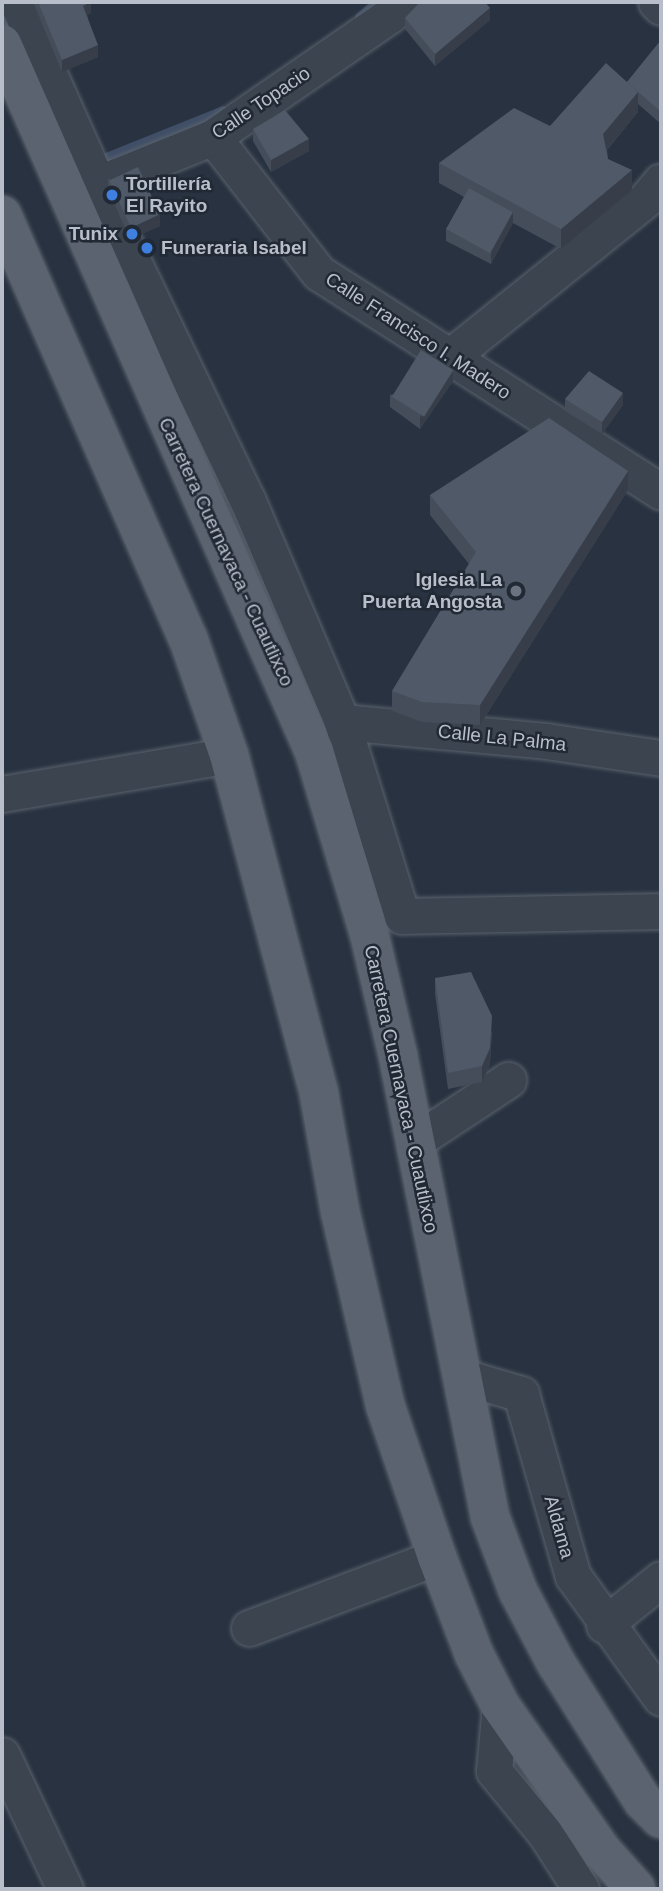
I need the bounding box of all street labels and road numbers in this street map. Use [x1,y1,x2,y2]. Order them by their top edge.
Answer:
street label: Calle Topacio [207,62,315,144]
street label: Calle Francisco I. Madero [321,267,515,405]
street label: Carretera Cuernavaca - Cuautlixco [154,414,298,690]
street label: Calle La Palma [437,720,567,756]
street label: Carretera Cuernavaca - Cuautlixco [359,943,443,1235]
street label: Aldama [539,1493,579,1561]

